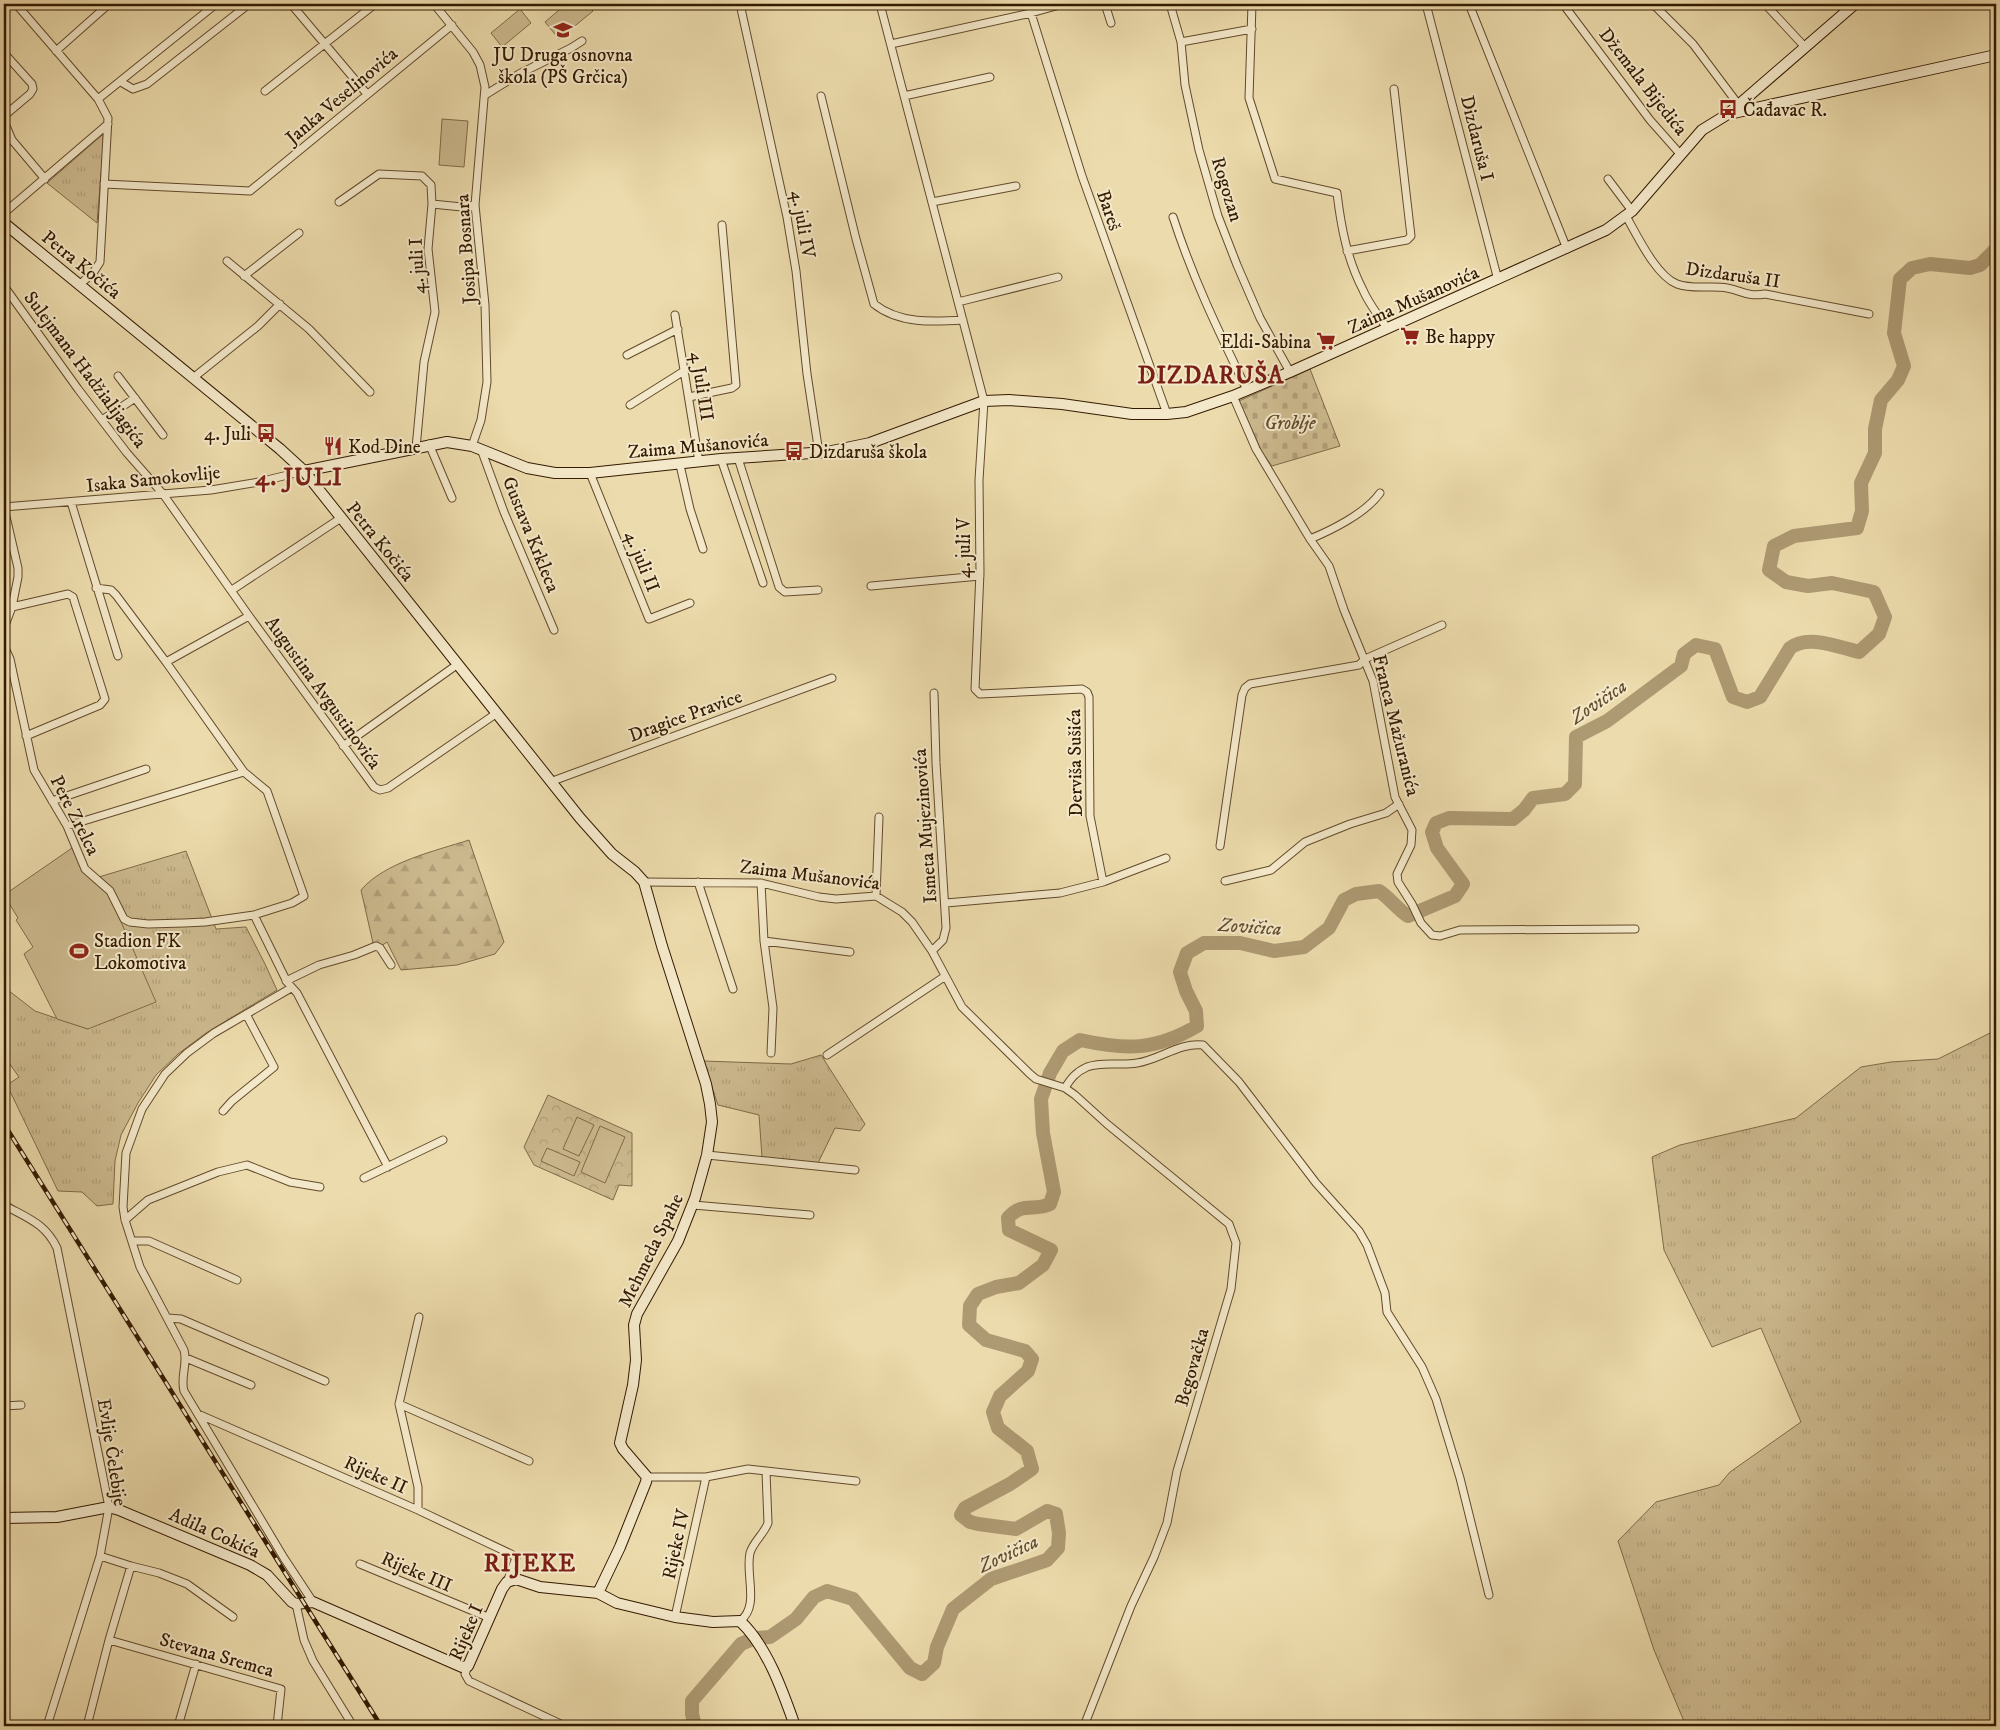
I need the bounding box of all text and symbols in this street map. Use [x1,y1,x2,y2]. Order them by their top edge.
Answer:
school or university icon: JU Druga osnovna škola (PŠ Grčica) [552,19,574,41]
street label: Džemala Bijedića [1594,23,1692,140]
street label: Janka Veselinovića [280,43,403,151]
place label: JU Druga osnovna škola (PŠ Grčica) [491,44,633,89]
street label: Dizdaruša I [1455,93,1498,184]
place label: Čađavac R. [1743,97,1827,122]
bus stop icon: Čađavac R. [1717,98,1739,120]
street label: Rogozan [1206,154,1247,225]
street label: Bareš [1091,187,1126,234]
street label: 4. juli IV [785,189,820,261]
street label: Josipa Bosnara [451,193,482,307]
street label: Petra Kočića [37,226,125,304]
street label: 4. juli I [405,237,430,295]
street label: Dizdaruša II [1684,257,1782,294]
street label: Zaima Mušanovića [1345,261,1483,340]
street label: Sulejmana Hadžialijagića [18,287,151,453]
supermarket icon: Be happy [1399,325,1421,347]
place label: Be happy [1425,326,1496,349]
supermarket icon: Eldi-Sabina [1315,330,1337,352]
place label: Eldi-Sabina [1220,331,1311,354]
street label: 4 Juli III [685,350,718,423]
district label: DIZDARUŠA [1138,360,1284,391]
park label: Groblje [1264,412,1316,435]
bus stop icon: 4. Juli [255,422,277,444]
place label: 4. Juli [204,423,251,446]
street label: Zaima Mušanovića [627,429,769,464]
restaurant icon: Kod Dine [322,435,344,457]
place label: Kod Dine [348,436,421,459]
bus stop icon: Dizdaruša škola [783,440,805,462]
place label: Dizdaruša škola [809,441,927,464]
street label: Isaka Samokovlije [85,461,222,498]
district label: 4. JULI [255,463,343,493]
street label: Gustava Krkleca [497,473,564,596]
street label: Petra Kočića [341,498,419,586]
street label: 4. juli V [953,517,976,578]
street label: 4. juli II [619,528,664,596]
street label: Augustina Avgustinovića [260,612,386,774]
street label: Franca Mažuranića [1367,652,1424,799]
water label: Zovičica [1565,674,1632,731]
street label: Dragice Pravice [626,685,745,748]
street label: Derviša Sušića [1063,709,1088,817]
street label: Ismeta Mujezinovića [909,748,942,904]
street label: Pere Zrelca [45,772,105,860]
street label: Zaima Mušanovića [738,855,881,895]
water label: Zovičica [1216,913,1282,942]
place label: Stadion FK Lokomotiva [94,930,186,975]
sports icon: Stadion FK Lokomotiva [68,940,90,962]
street label: Mehmeda Spahe [614,1190,689,1311]
street label: Begovačka [1170,1326,1215,1409]
street label: Evlije Čelebije [92,1397,133,1508]
street label: Rijeke II [340,1451,411,1500]
street label: Adila Cokića [166,1503,263,1564]
street label: Rijeke IV [658,1506,695,1581]
water label: Zovičica [974,1530,1043,1579]
street label: Rijeke III [378,1547,455,1598]
district label: RIJEKE [484,1549,576,1579]
street label: Rijeke I [444,1601,489,1664]
street label: Stevana Sremca [157,1628,276,1683]

